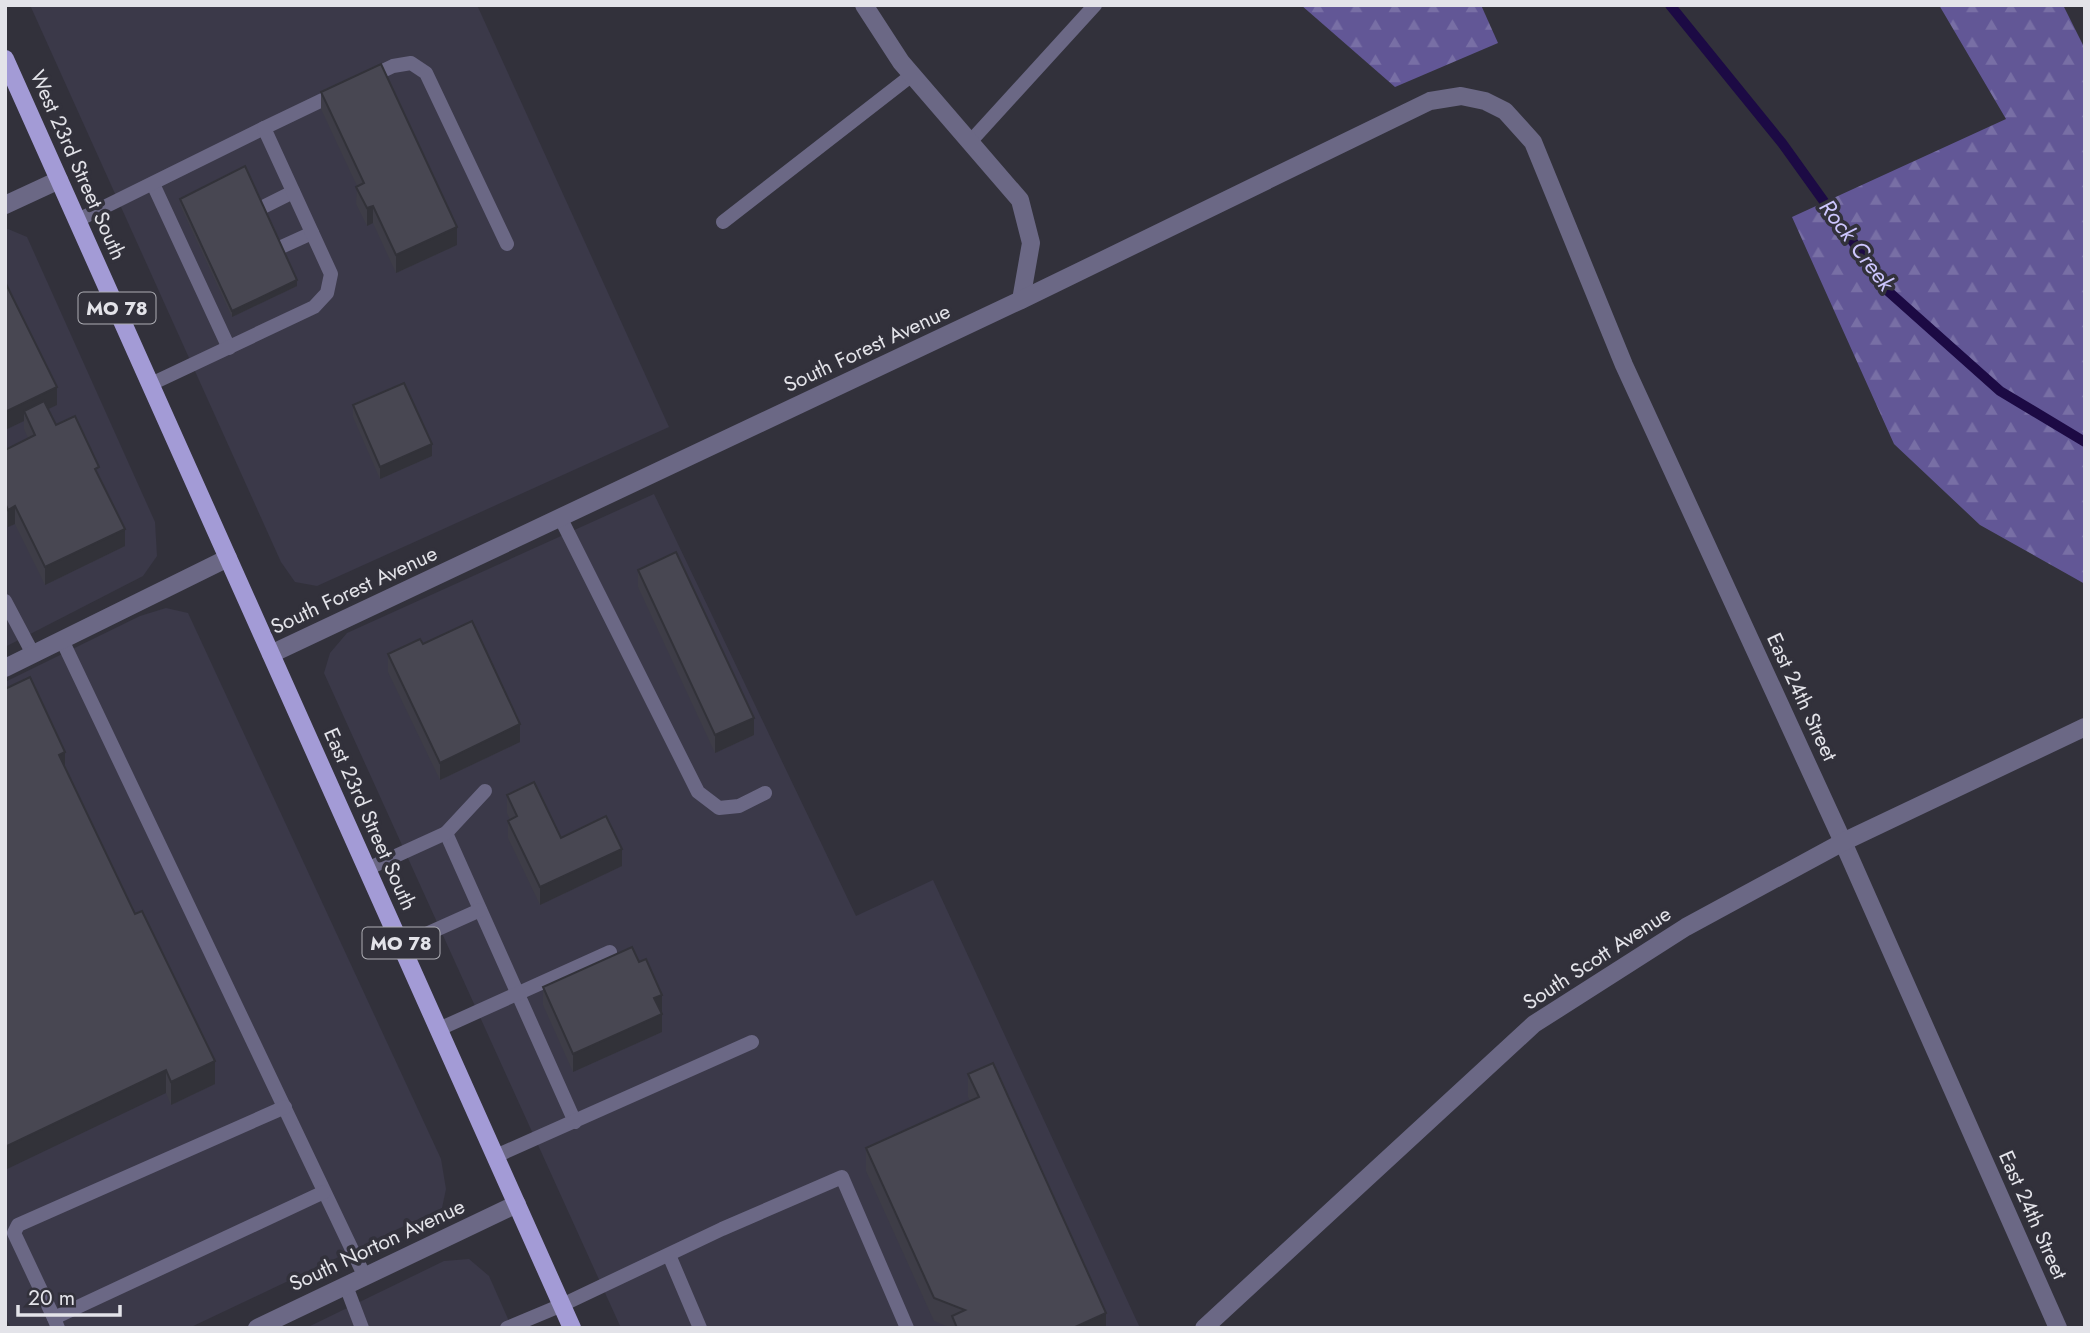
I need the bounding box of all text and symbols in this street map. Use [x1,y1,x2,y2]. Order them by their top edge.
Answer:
street label: West 23rd Street South [23,65,133,265]
water label: Rock Creek [1811,192,1904,299]
road number: MO 78 [78,292,156,324]
street label: South Forest Avenue [779,296,955,400]
street label: South Forest Avenue [266,538,442,642]
street label: East 24th Street [1759,628,1845,766]
street label: East 23rd Street South [316,723,424,915]
street label: South Scott Avenue [1517,899,1677,1017]
road number: MO 78 [362,928,440,959]
street label: East 24th Street [1991,1146,2075,1284]
street label: South Norton Avenue [284,1191,470,1299]
scale bar [18,1274,119,1318]
text: 20 m [28,1283,75,1313]

